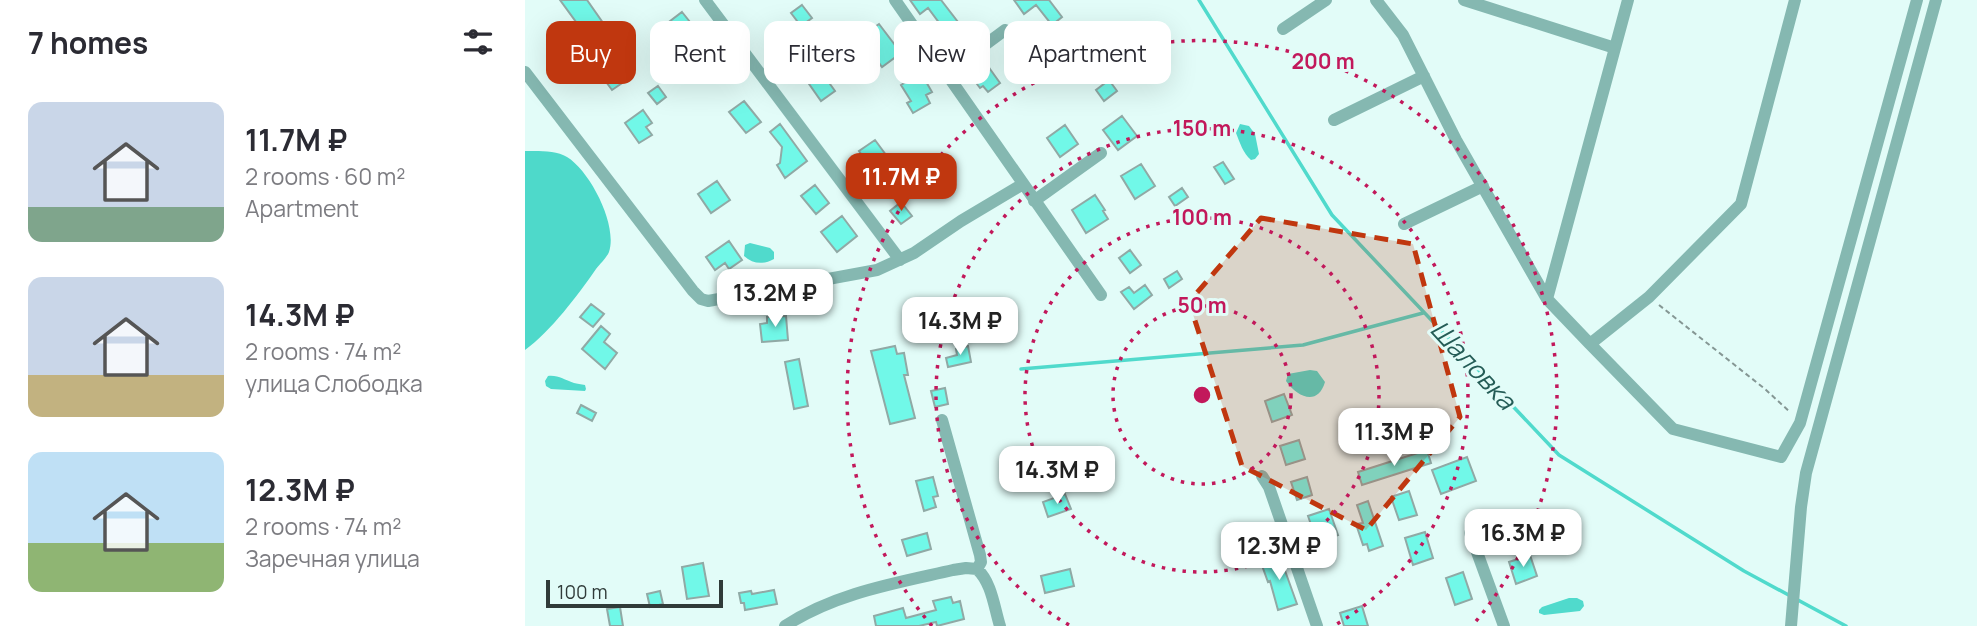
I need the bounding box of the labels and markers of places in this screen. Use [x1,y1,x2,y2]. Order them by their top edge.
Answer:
pin: 11.7M ₽ [836,154,966,213]
pin: 13.2M ₽ [710,270,840,329]
pin: 14.3M ₽ [895,298,1025,357]
centre of rings [1190,383,1214,407]
pin: 11.3M ₽ [1329,408,1459,468]
pin: 14.3M ₽ [992,447,1122,506]
pin: 16.3M ₽ [1458,510,1588,569]
pin: 12.3M ₽ [1214,522,1344,582]

